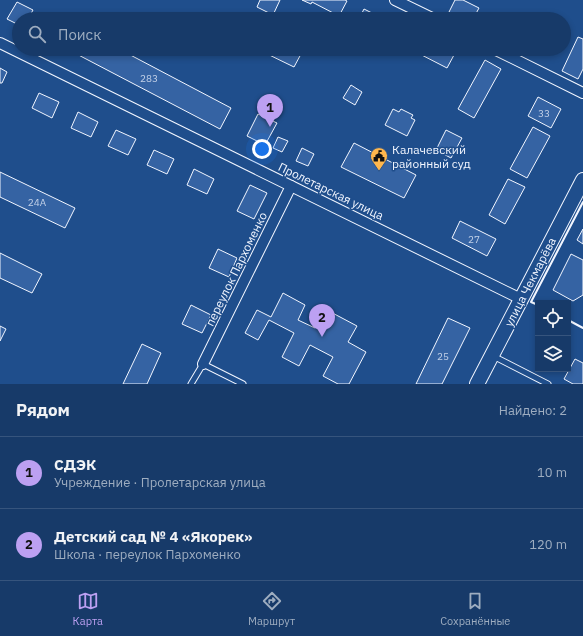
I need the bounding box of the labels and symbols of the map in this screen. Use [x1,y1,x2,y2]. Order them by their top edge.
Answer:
house number: 283 [140,72,158,85]
pin: 1 [257,94,283,127]
house number: 33 [538,107,550,120]
your location [252,139,272,159]
place label: Калачевский районный суд [392,142,471,171]
public building icon: Калачевский районный суд [369,146,389,171]
street label: Пролетарская улица [276,159,387,223]
house number: 24А [28,196,47,209]
street label: переулок Пархоменко [202,209,270,328]
house number: 27 [468,233,480,246]
street label: улица Чекмарёва [501,234,559,329]
pin: 2 [309,304,335,337]
house number: 25 [437,350,449,363]

